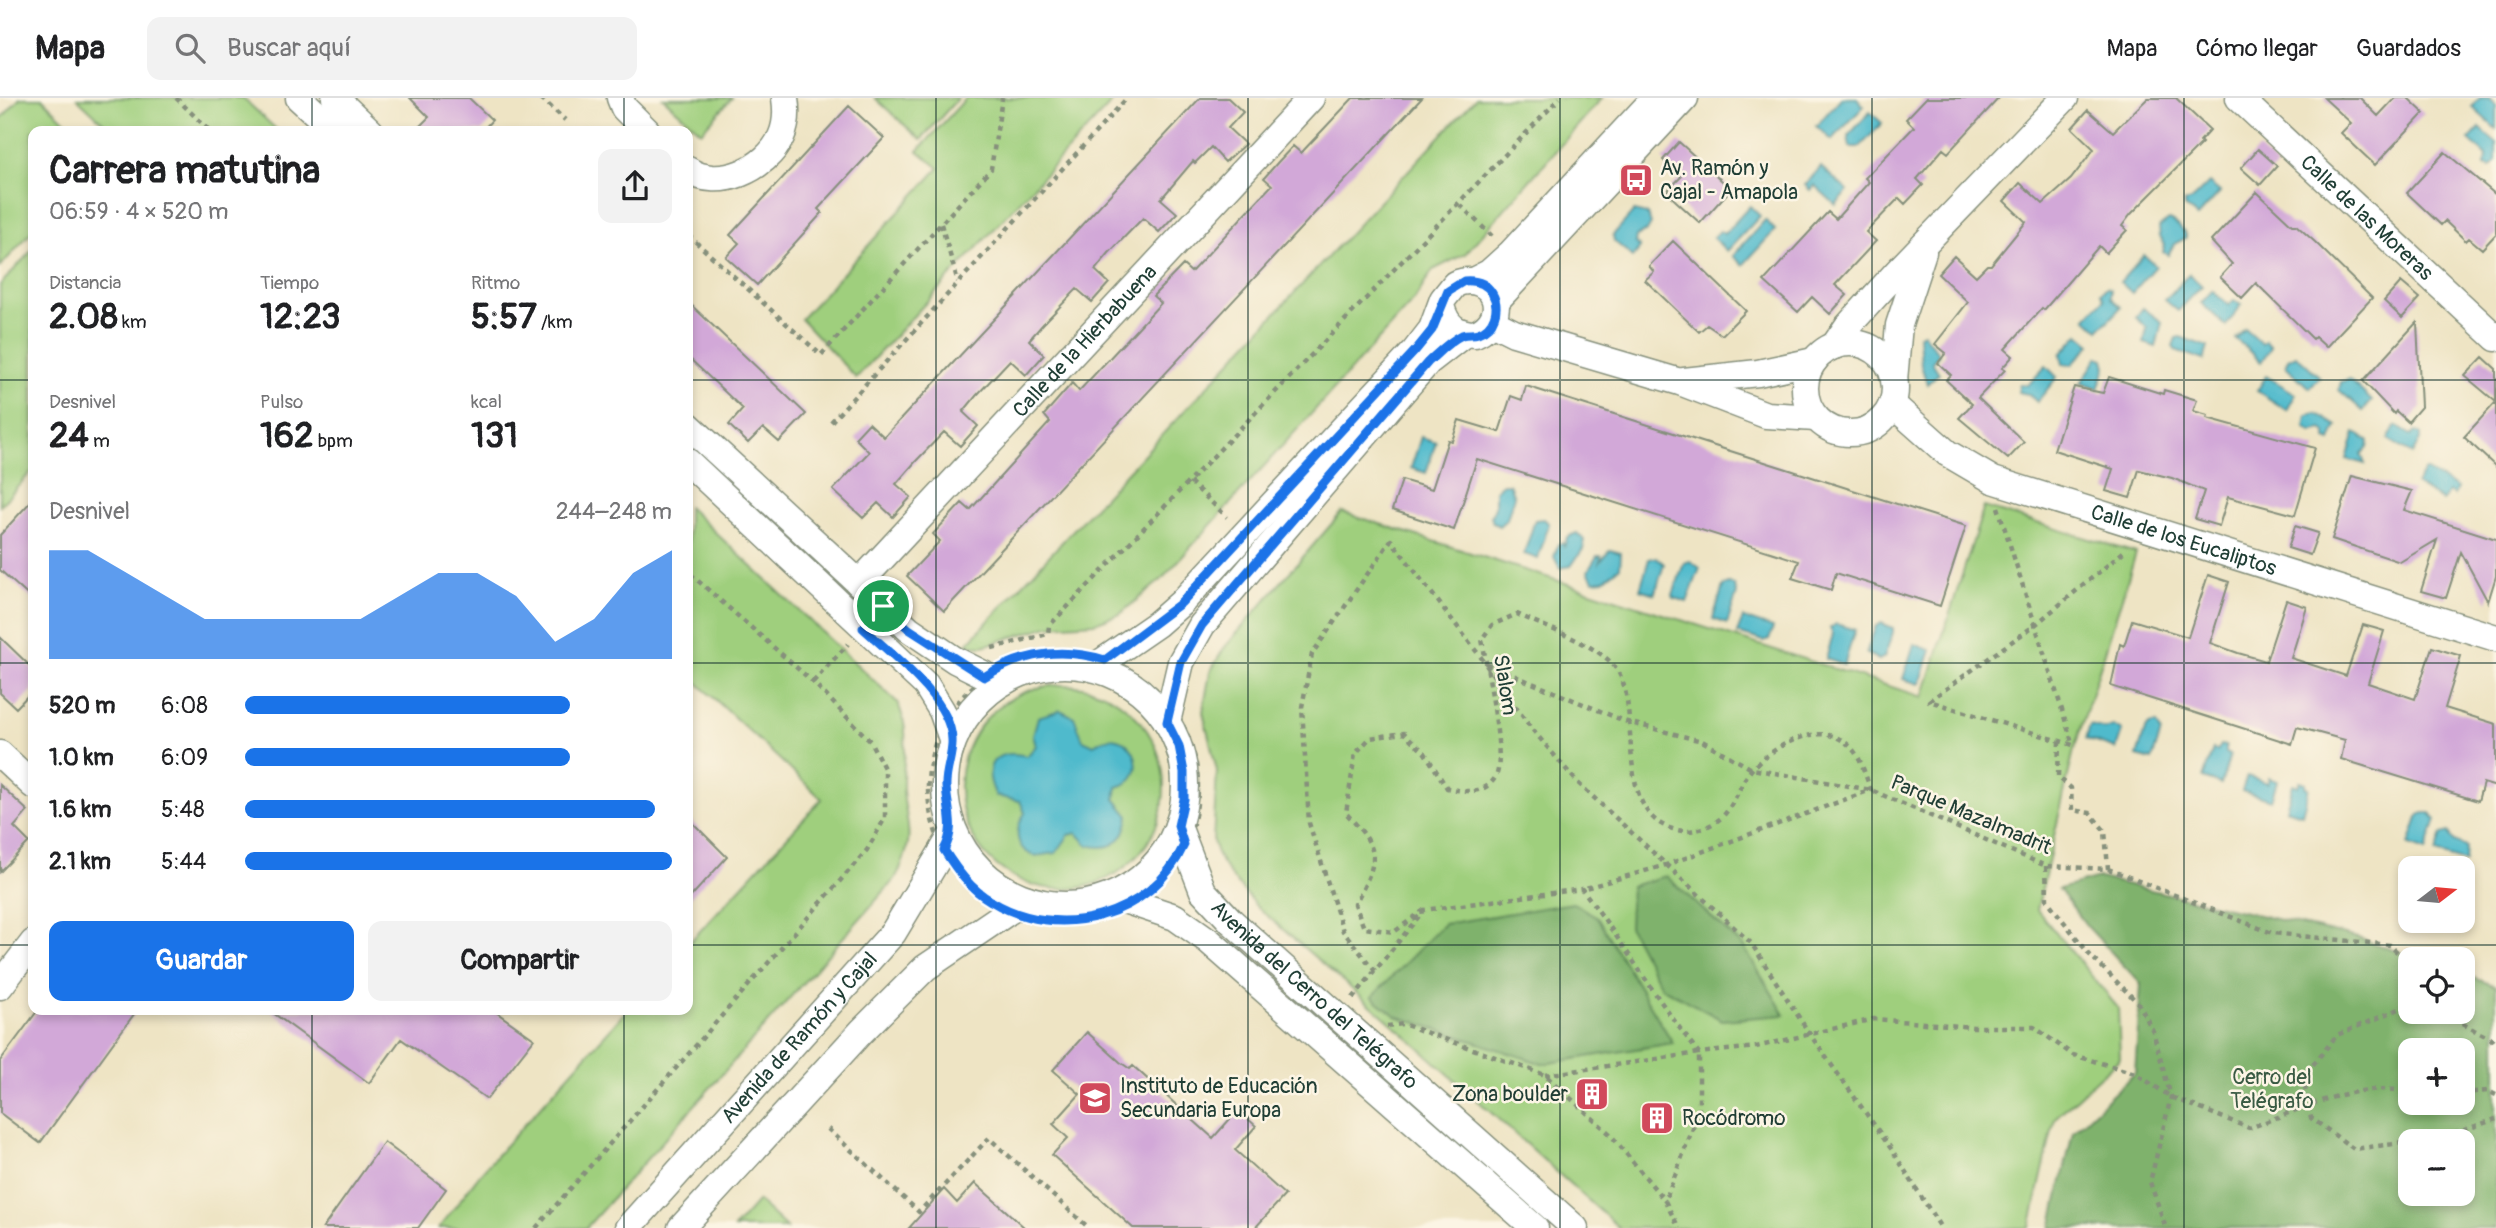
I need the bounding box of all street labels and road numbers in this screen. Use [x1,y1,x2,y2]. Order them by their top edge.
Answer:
street label: Calle de las Moreras [2295,149,2440,287]
street label: Calle de la Hierbabuena [1007,259,1163,423]
street label: Calle de los Eucaliptos [2088,498,2281,582]
street label: Slalom [1487,653,1523,717]
street label: Parque Mazalmadrit [1886,769,2056,861]
street label: Avenida del Cerro del Telégrafo [1205,894,1424,1095]
street label: Avenida de Ramón y Cajal [715,946,883,1129]

